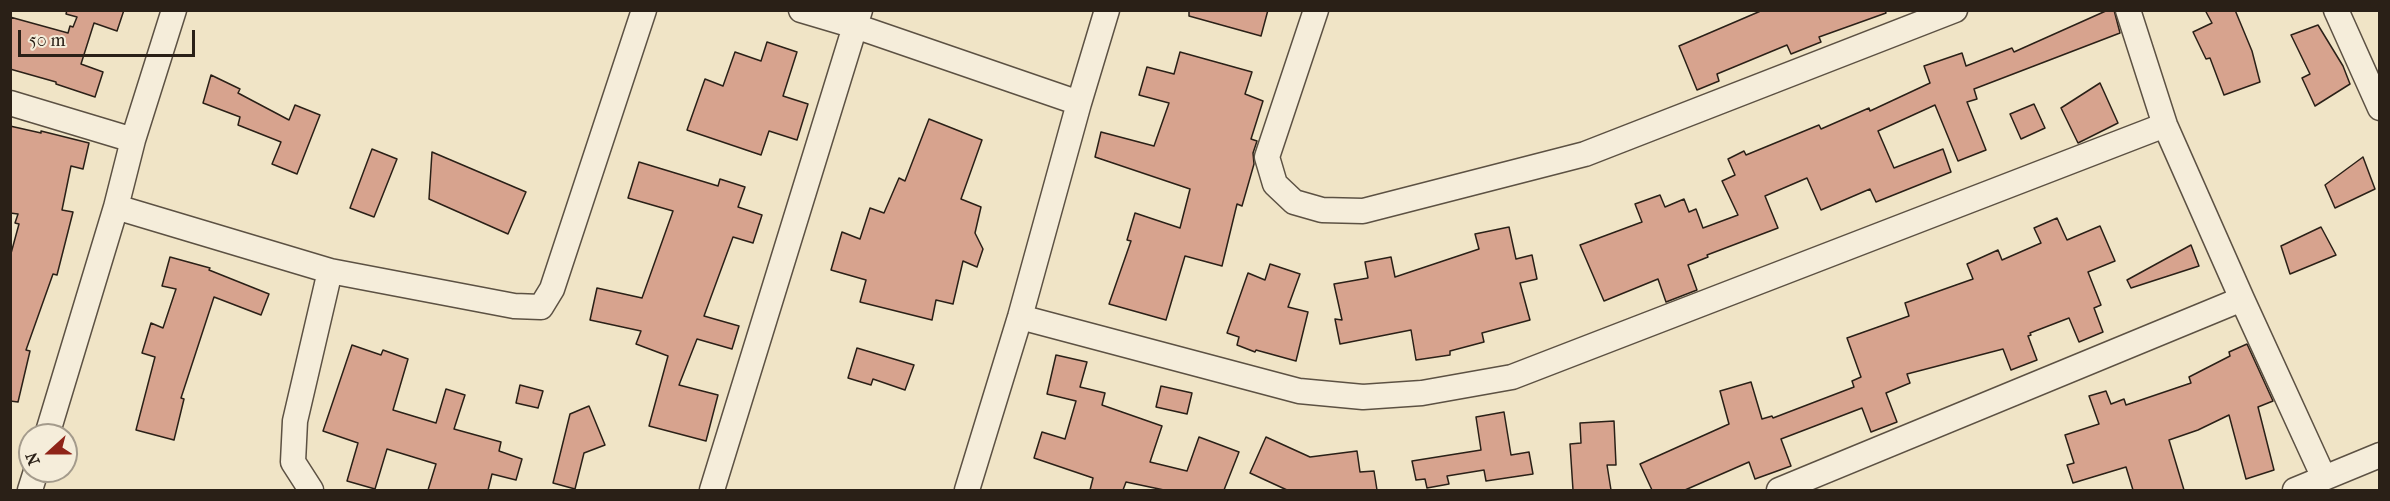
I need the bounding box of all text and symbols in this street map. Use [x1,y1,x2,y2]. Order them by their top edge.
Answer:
scale bar [21,18,198,56]
text: 50 m [29,30,65,51]
north arrow [18,423,78,483]
text: N [22,450,44,468]

